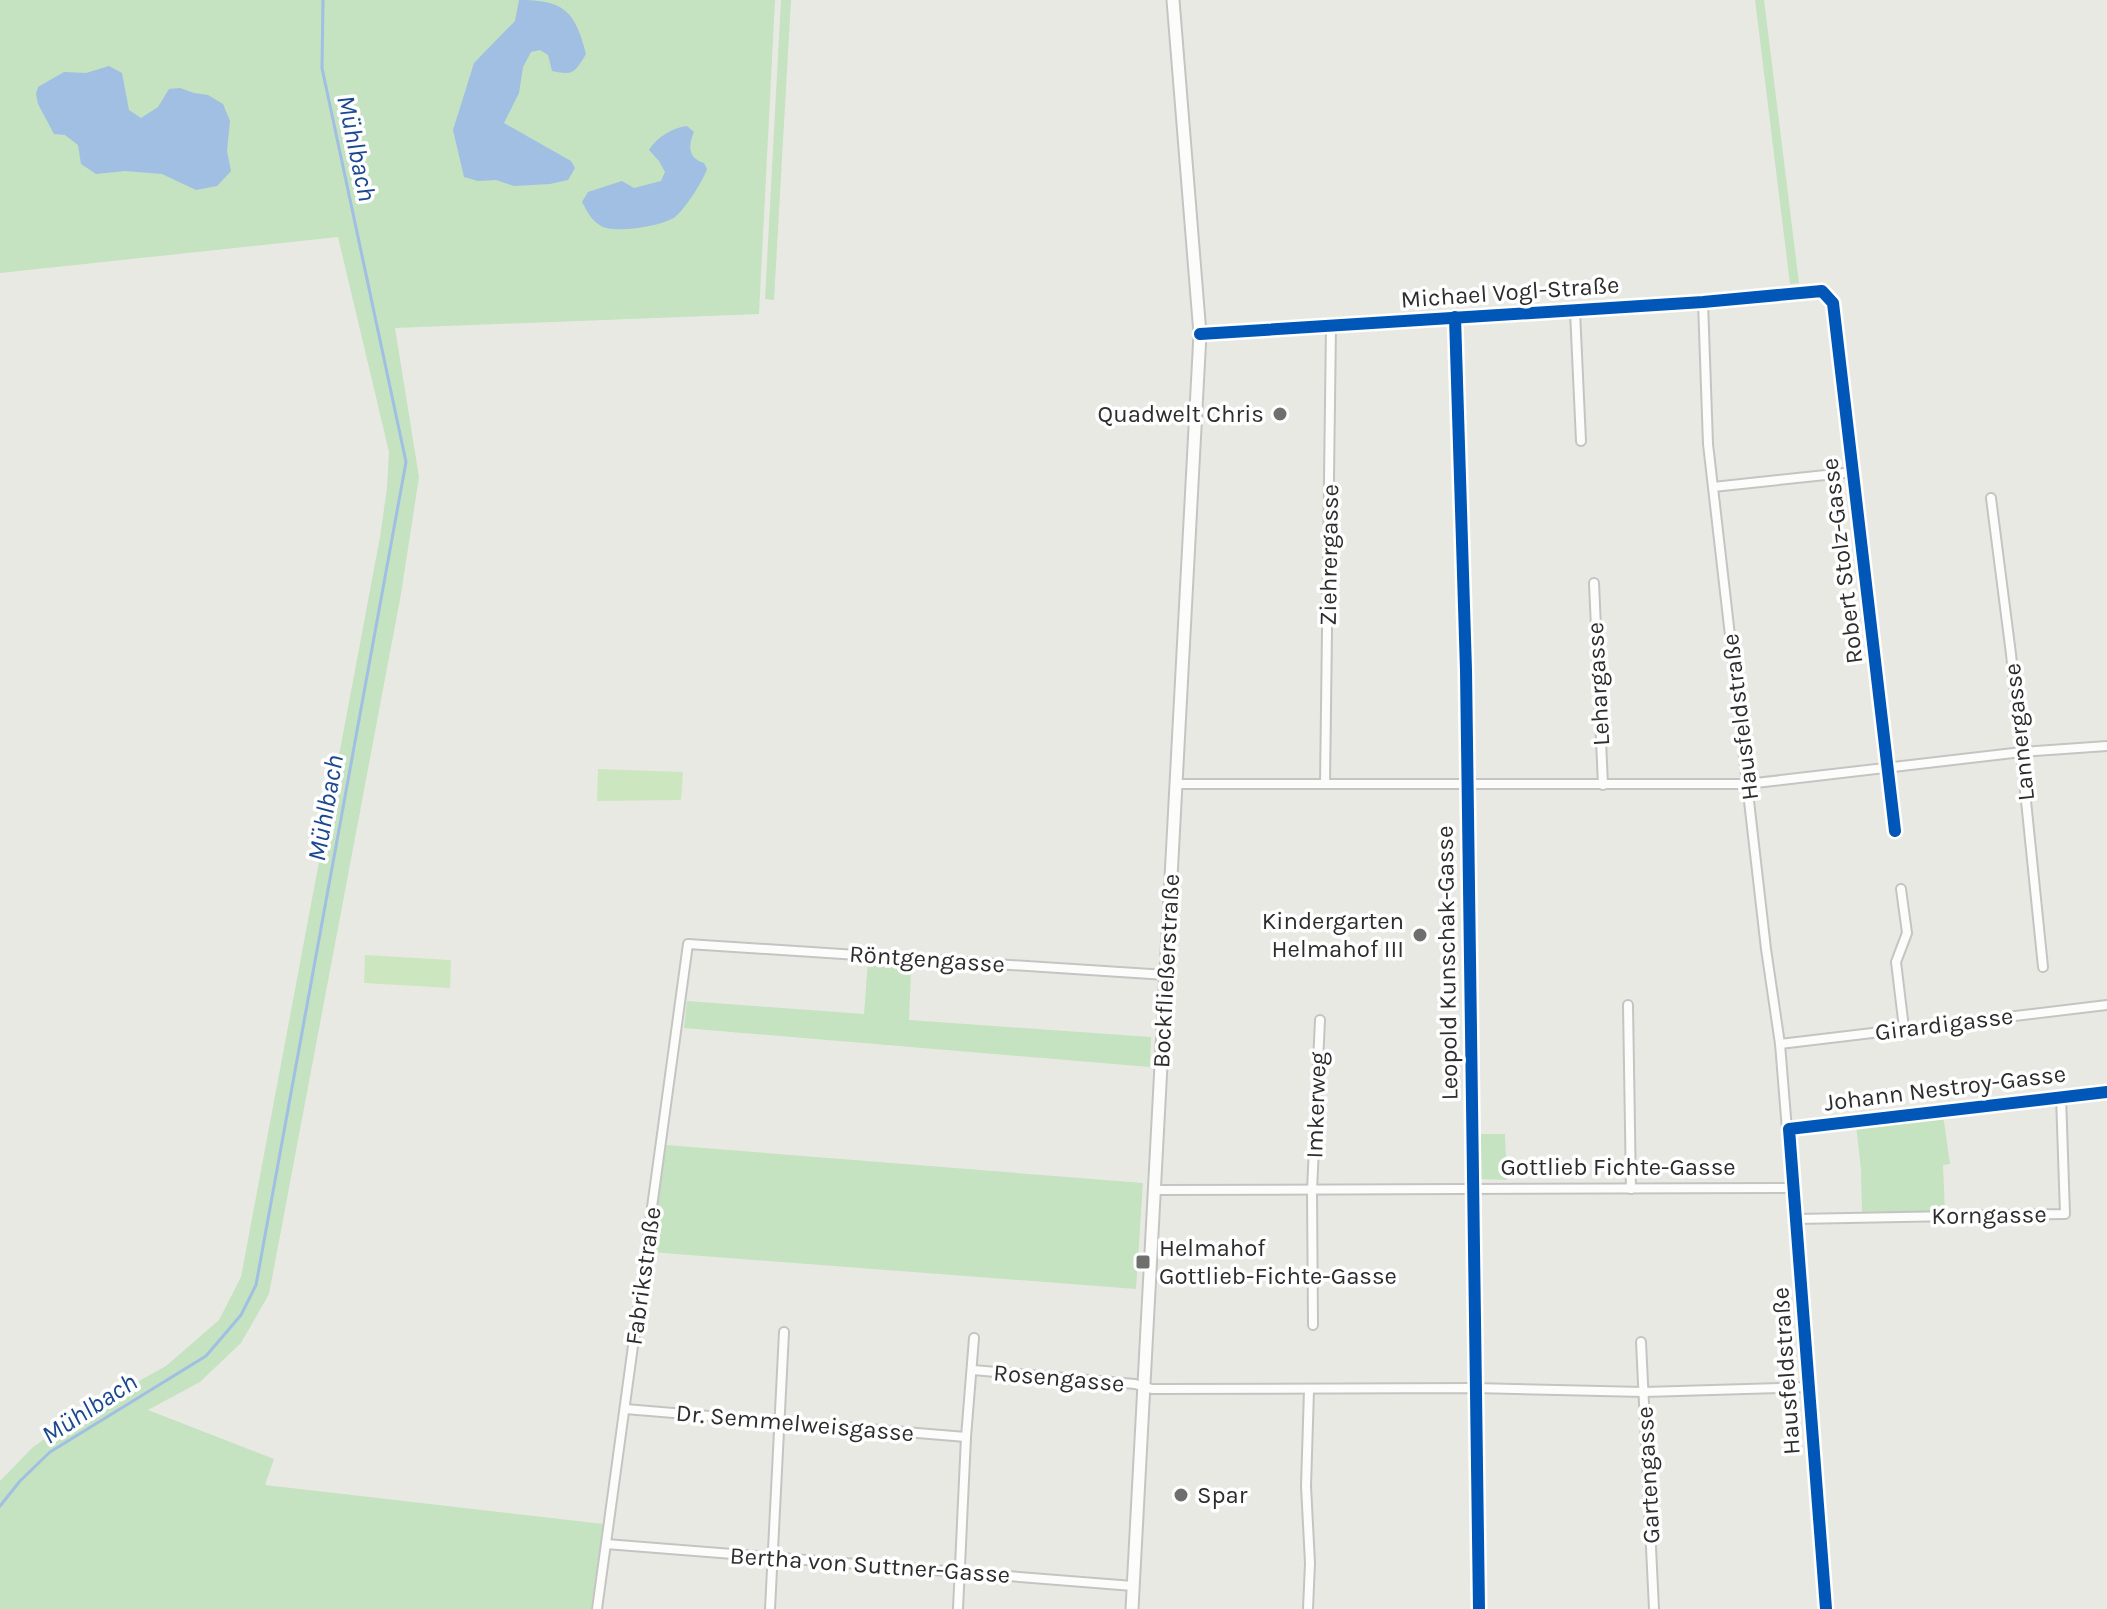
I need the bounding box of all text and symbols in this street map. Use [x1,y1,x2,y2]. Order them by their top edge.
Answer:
water label: Mühlbach [330,92,383,204]
street label: Michael Vogl-Straße [1400,270,1620,314]
place label: Quadwelt Chris [1098,400,1264,428]
marker: Quadwelt Chris [1271,405,1289,423]
street label: Robert Stolz-Gasse [1815,457,1869,665]
street label: Ziehrergasse [1314,484,1344,626]
street label: Lehargasse [1581,621,1615,747]
street label: Hausfeldstraße [1716,632,1764,802]
street label: Lannergasse [1998,662,2040,802]
water label: Mühlbach [301,752,350,864]
street label: Leopold Kunschak-Gasse [1431,825,1463,1101]
street label: Bockfließerstraße [1147,873,1185,1069]
place label: Kindergarten Helmahof III [1262,907,1404,963]
marker: Kindergarten Helmahof III [1411,926,1429,944]
street label: Röntgengasse [848,940,1006,978]
street label: Girardigasse [1873,1002,2015,1046]
street label: Imkerweg [1300,1051,1332,1159]
street label: Johann Nestroy-Gasse [1823,1059,2067,1117]
street label: Gottlieb Fichte-Gasse [1500,1153,1736,1181]
street label: Korngasse [1931,1200,2047,1230]
street label: Fabrikstraße [619,1205,667,1347]
place label: Helmahof Gottlieb-Fichte-Gasse [1159,1234,1397,1290]
marker: Helmahof Gottlieb-Fichte-Gasse [1134,1253,1152,1271]
street label: Hausfeldstraße [1766,1286,1806,1456]
street label: Rosengasse [992,1358,1126,1398]
water label: Mühlbach [36,1366,143,1451]
street label: Dr. Semmelweisgasse [675,1399,915,1447]
street label: Gartengasse [1630,1406,1666,1544]
place label: Spar [1197,1481,1248,1509]
marker: Spar [1172,1486,1190,1504]
street label: Bertha von Suttner-Gasse [729,1541,1011,1589]

